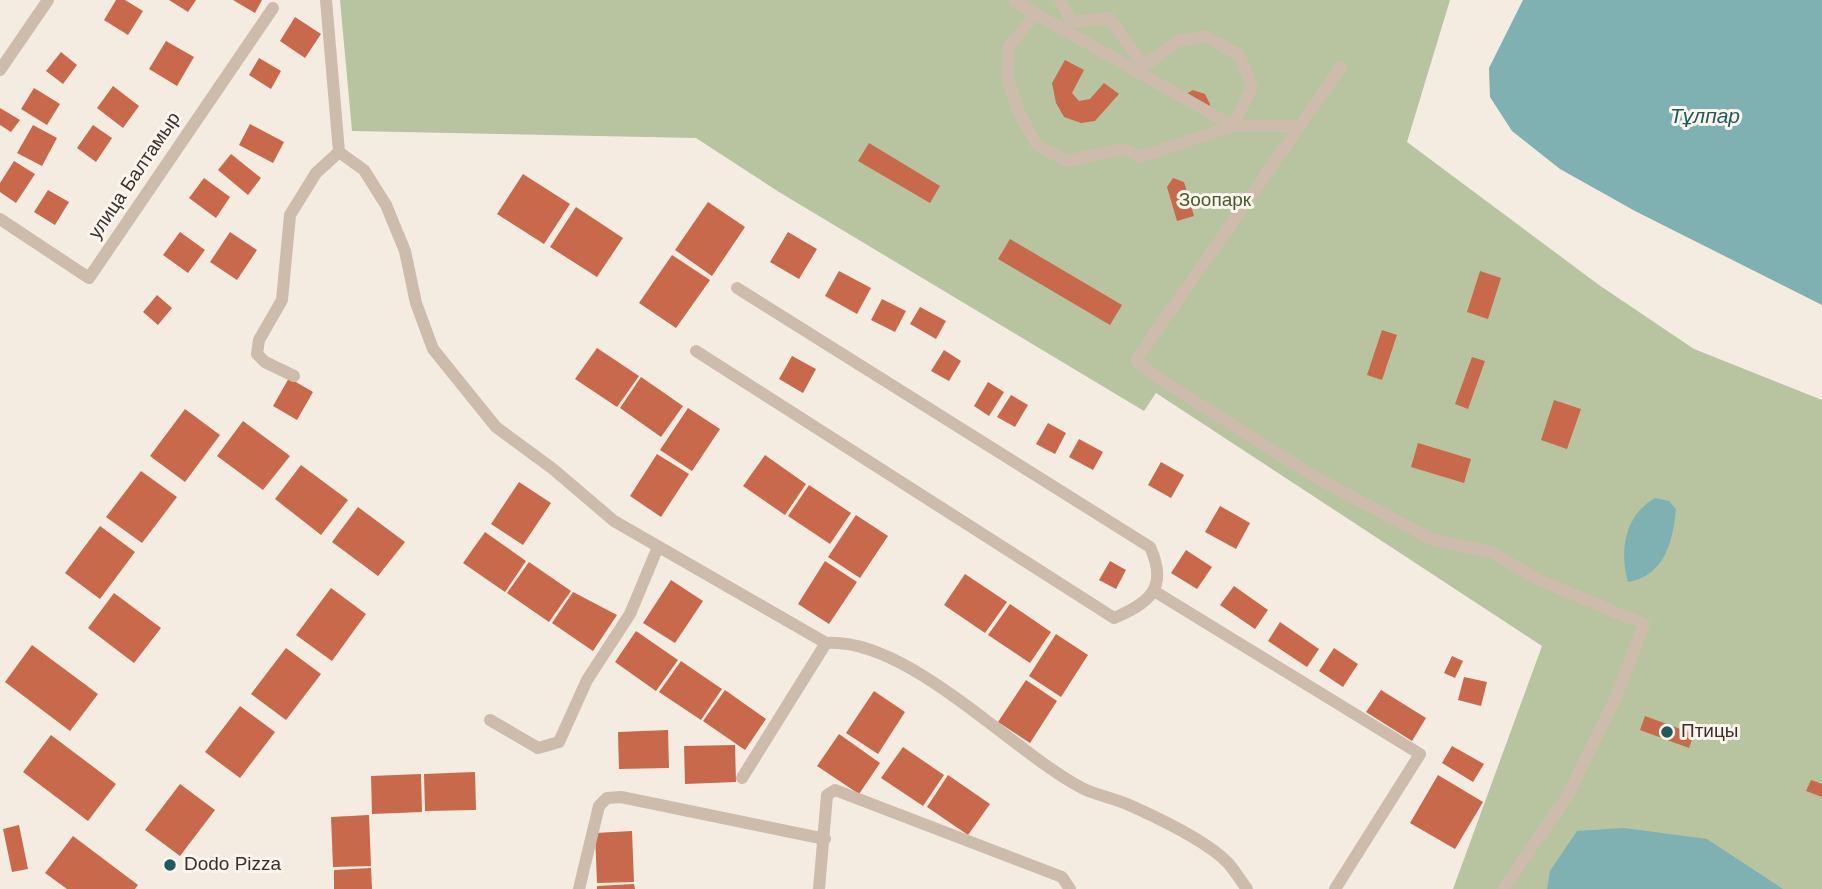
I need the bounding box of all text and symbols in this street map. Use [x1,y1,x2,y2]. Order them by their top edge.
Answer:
water label: Тұлпар [1670,104,1740,130]
street label: улица Балтамыр [84,108,186,244]
park label: Зоопарк [1179,190,1251,212]
place label: Птицы [1681,721,1739,743]
marker: Птицы [1659,724,1675,740]
place label: Dodo Pizza [184,854,281,876]
marker: Dodo Pizza [162,857,178,873]

